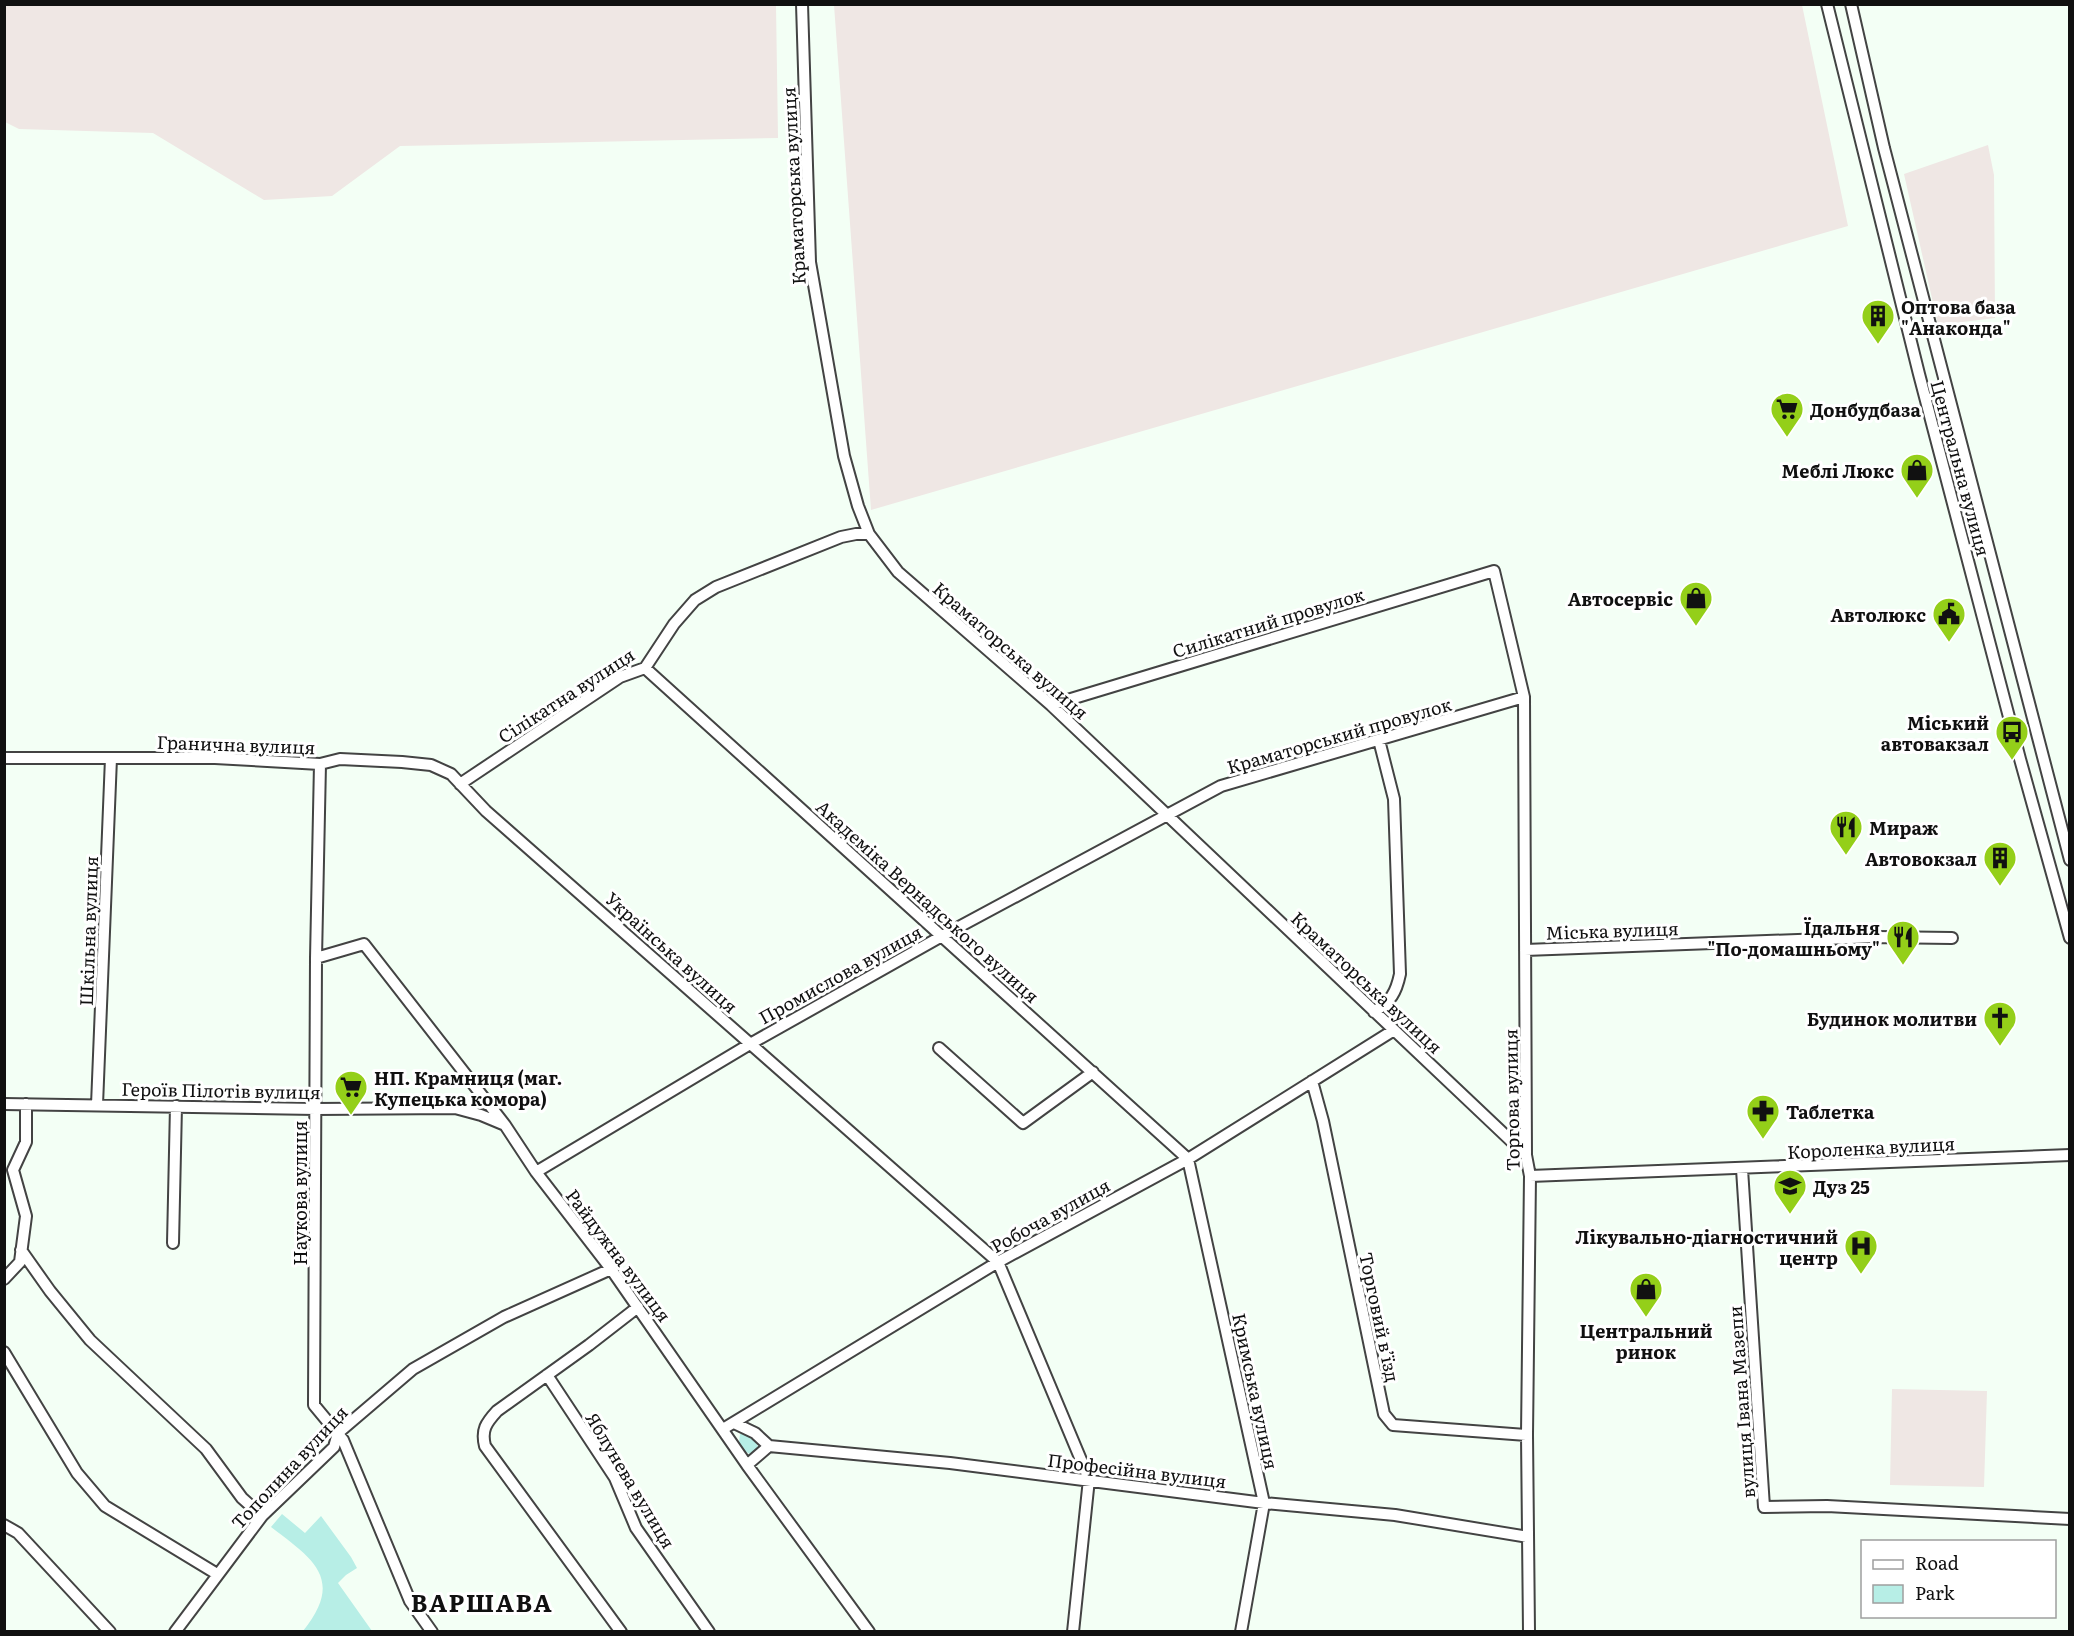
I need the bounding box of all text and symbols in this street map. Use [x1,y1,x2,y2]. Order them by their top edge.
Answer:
street label: Краматорська вулиця [774,86,812,286]
place label: Оптова база "Анаконда" [1901,293,2016,341]
building icon: Оптова база "Анаконда" [1860,298,1896,345]
street label: Центральна вулиця [1925,377,1997,559]
supermarket icon: Донбудбаза [1769,391,1805,438]
place label: Донбудбаза [1810,396,1921,423]
shop icon: Меблі Люкс [1899,452,1935,499]
place label: Меблі Люкс [1782,457,1894,484]
street label: Краматорська вулиця [927,575,1095,725]
street label: Силікатний провулок [1169,580,1367,664]
shop icon: Автосервіс [1678,580,1714,627]
place label: Автосервіс [1568,585,1673,612]
public building icon: Автолюкс [1931,596,1967,643]
place label: Автолюкс [1830,601,1926,628]
street label: Сілікатна вулиця [492,641,640,749]
street label: Краматорський провулок [1224,690,1455,780]
place label: Міський автовакзал [1881,709,1989,757]
bus stop icon: Міський автовакзал [1994,714,2030,761]
street label: Гранична вулиця [156,728,316,760]
street label: Академіка Вернадського вулиця [810,793,1046,1009]
restaurant icon: Мираж [1828,809,1864,856]
place label: Мираж [1869,814,1939,841]
building icon: Автовокзал [1982,840,2018,887]
place label: Автовокзал [1865,845,1977,872]
street label: Шкільна вулиця [72,855,104,1007]
street label: Українська вулиця [600,885,744,1019]
street label: Краматорська вулиця [1285,905,1449,1059]
street label: Міська вулиця [1545,914,1679,946]
place label: Їдальня "По-домашньому" [1707,914,1880,962]
street label: Промислова вулиця [753,918,927,1030]
restaurant icon: Їдальня "По-домашньому" [1885,919,1921,966]
church icon: Будинок молитви [1982,1000,2018,1047]
place label: Будинок молитви [1807,1005,1977,1032]
street label: Торгова вулиця [1496,1029,1526,1171]
place label: НП. Крамниця (маг. Купецька комора) [374,1064,562,1112]
supermarket icon: НП. Крамниця (маг. Купецька комора) [333,1069,369,1116]
street label: Героїв Пілотів вулиця [121,1075,321,1105]
pharmacy icon: Таблетка [1745,1093,1781,1140]
place label: Таблетка [1786,1098,1875,1125]
street label: Наукова вулиця [286,1121,313,1265]
street label: Короленка вулиця [1786,1129,1956,1165]
school or university icon: Дуз 25 [1772,1168,1808,1215]
street label: Робоча вулиця [985,1171,1115,1259]
place label: Дуз 25 [1813,1173,1870,1200]
street label: Райдужна вулиця [560,1183,678,1327]
place label: Лікувально-діагностичний центр [1575,1223,1838,1271]
hospital icon: Лікувально-діагностичний центр [1843,1228,1879,1275]
street label: Торговий в’їзд [1353,1250,1407,1384]
shop icon: Центральний ринок [1628,1271,1664,1318]
street label: вулиця Івана Мазепи [1721,1305,1761,1499]
street label: Кримська вулиця [1226,1310,1286,1472]
place label: Центральний ринок [1579,1317,1713,1365]
street label: Тополина вулиця [224,1399,354,1535]
street label: Яблунева вулиця [580,1407,682,1553]
street label: Професійна вулиця [1046,1446,1228,1494]
legend [1861,1540,2056,1618]
text: Road [1915,1549,1959,1576]
text: Park [1915,1579,1956,1606]
district label: ВАРШАВА [411,1584,553,1619]

